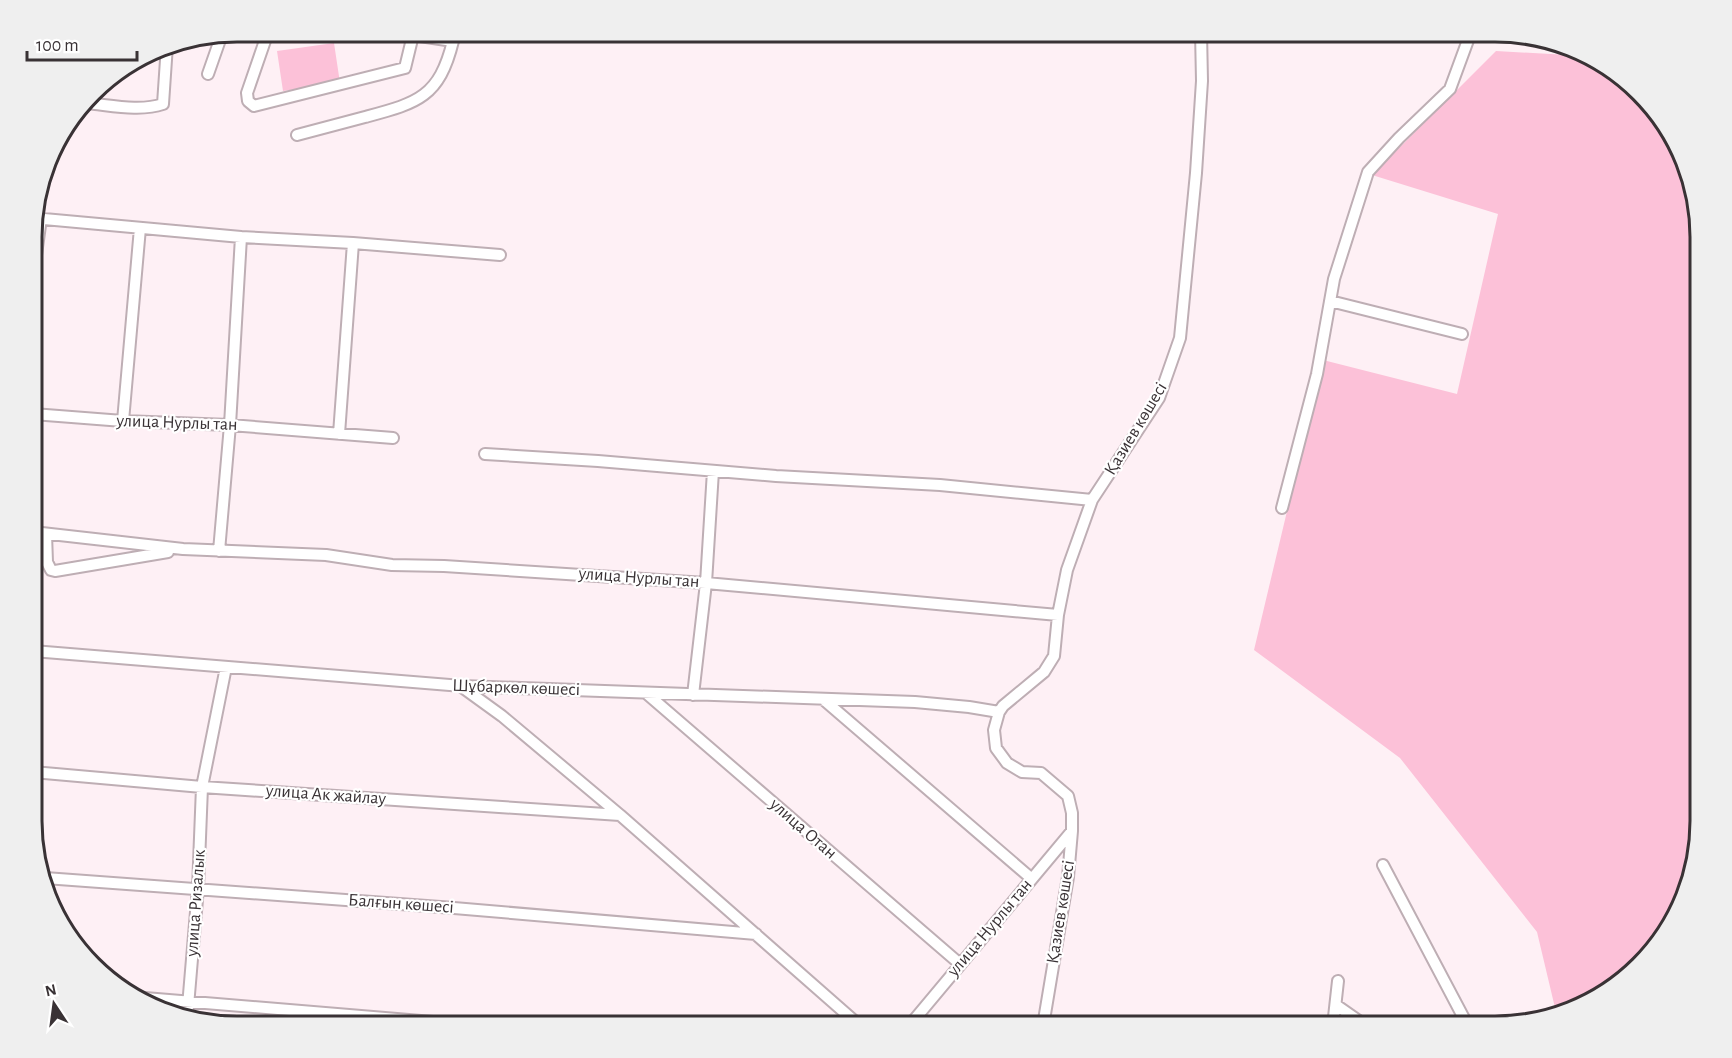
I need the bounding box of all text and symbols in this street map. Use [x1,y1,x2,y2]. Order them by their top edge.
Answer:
scale bar [27,24,136,62]
text: 100 m [36,37,79,55]
street label: Қазиев көшесі [1101,380,1171,478]
street label: улица Нурлы тан [115,412,238,434]
street label: улица Нурлы тан [577,565,700,591]
street label: Шұбаркөл көшесі [452,676,580,699]
street label: улица Ак жайлау [264,782,387,808]
street label: улица Отан [765,795,840,863]
street label: улица Ризалык [183,848,209,958]
street label: Қазиев көшесі [1044,859,1078,965]
street label: улица Нурлы тан [944,876,1036,981]
street label: Балғын көшесі [348,891,454,917]
north arrow [24,974,84,1034]
text: N [44,981,58,999]

